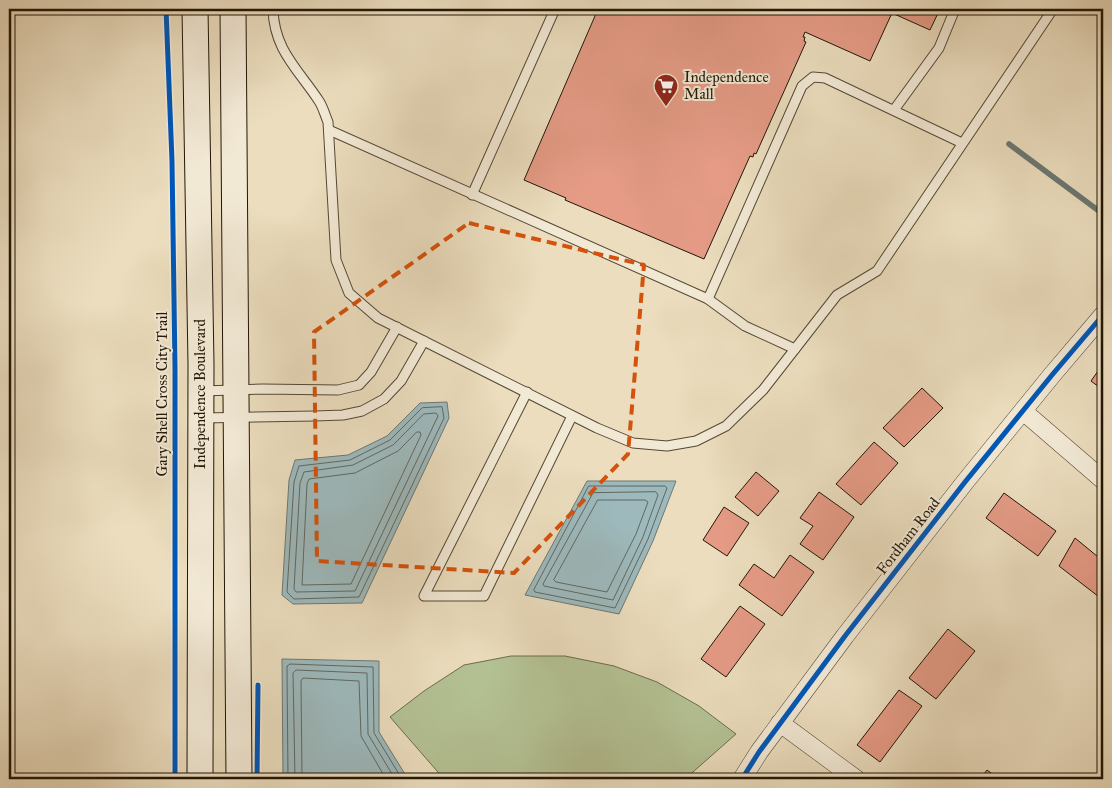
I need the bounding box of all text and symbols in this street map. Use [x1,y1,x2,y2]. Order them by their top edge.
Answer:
place label: Independence Mall [684,68,769,103]
supermarket icon: Independence Mall [653,73,679,107]
street label: Gary Shell Cross City Trail [153,310,171,477]
street label: Independence Boulevard [191,318,209,469]
street label: Fordham Road [872,494,944,578]

